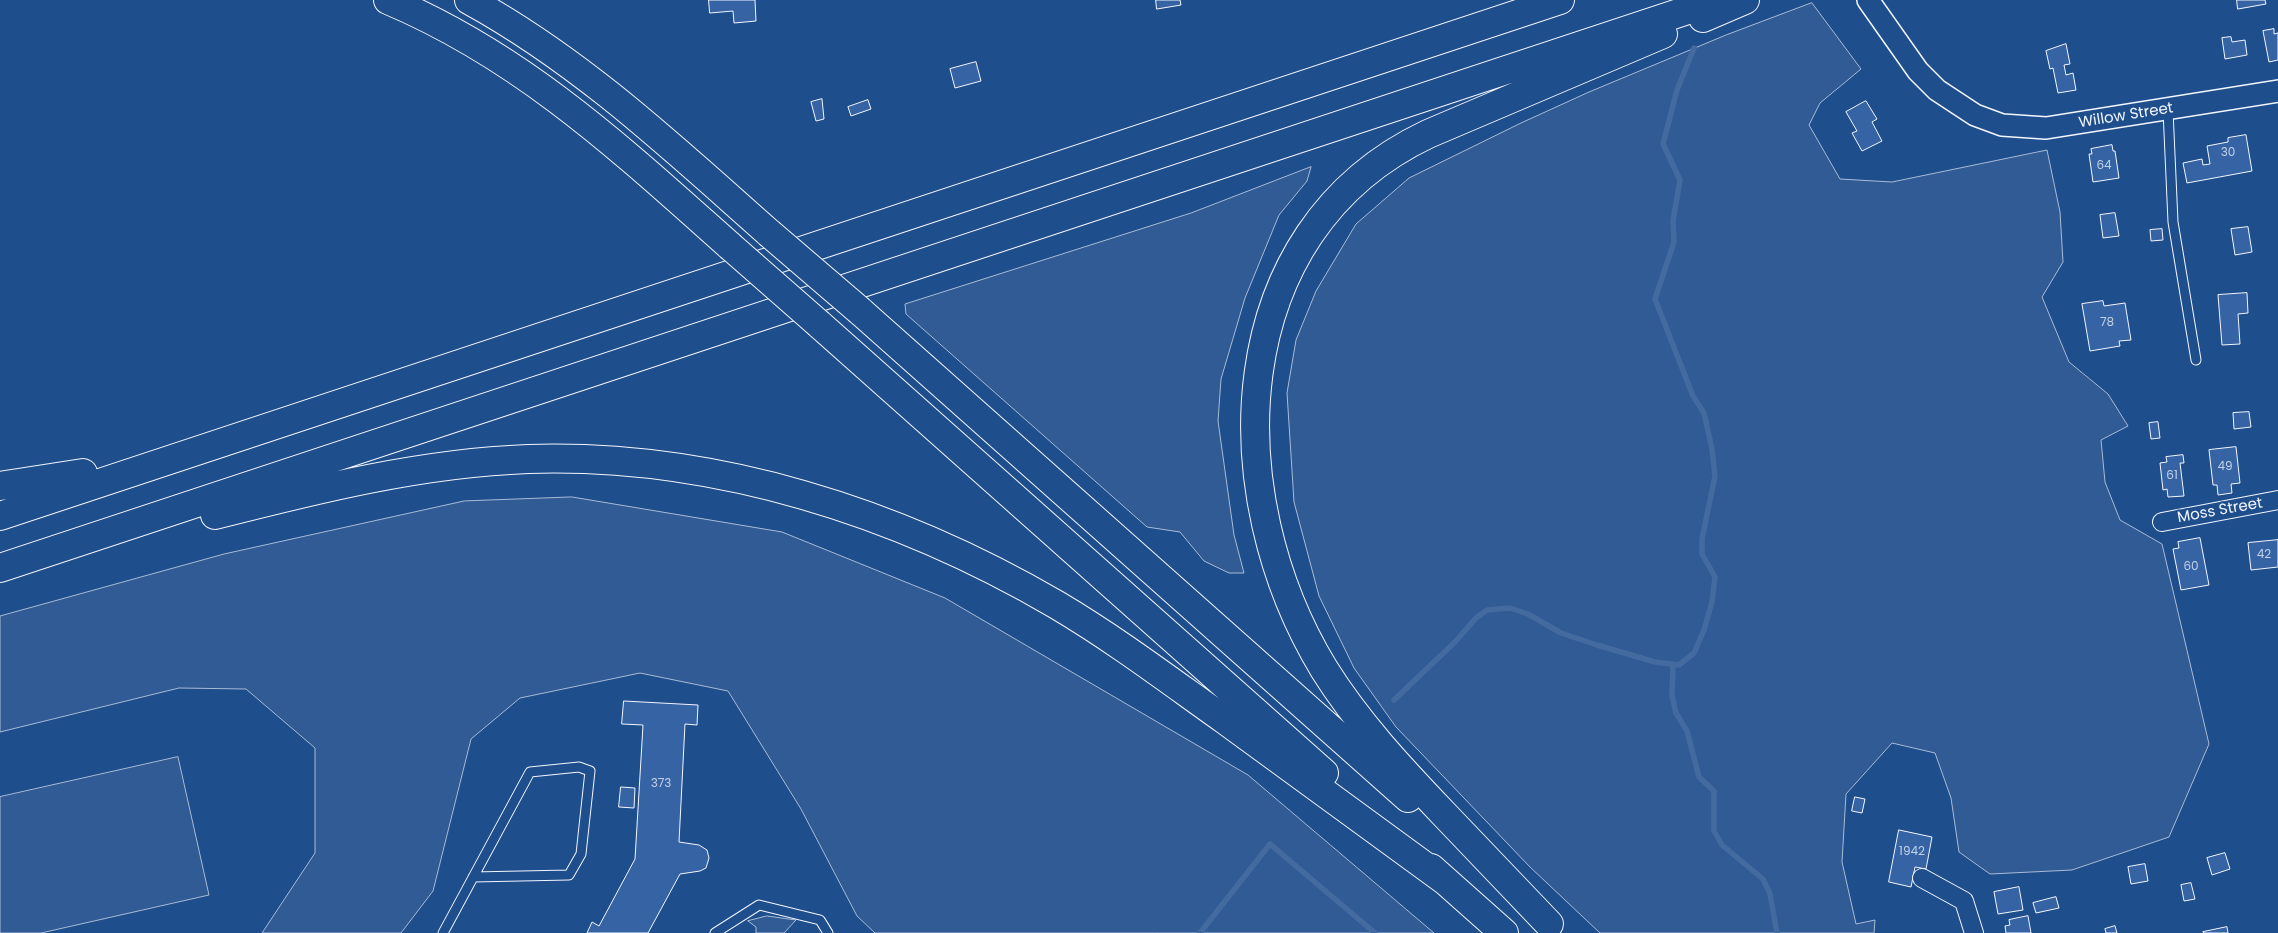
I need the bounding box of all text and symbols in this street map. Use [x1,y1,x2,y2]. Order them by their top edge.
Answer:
street label: Willow Street [2077,100,2175,132]
house number: 30 [2221,146,2235,160]
house number: 64 [2096,159,2112,173]
house number: 78 [2100,316,2114,330]
house number: 49 [2217,460,2233,474]
house number: 61 [2166,469,2178,483]
street label: Moss Street [2176,495,2264,527]
house number: 42 [2257,548,2271,562]
house number: 60 [2183,560,2199,574]
house number: 373 [651,777,671,791]
house number: 1942 [1899,845,1925,859]

